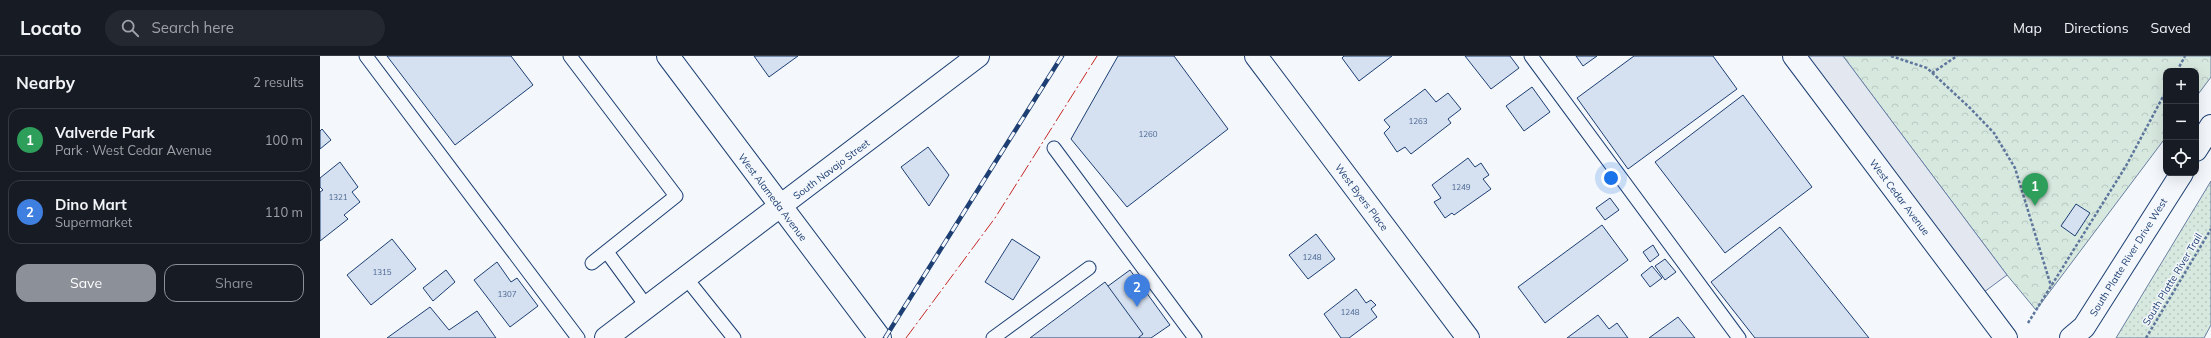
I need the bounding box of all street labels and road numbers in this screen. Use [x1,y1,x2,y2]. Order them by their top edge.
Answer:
street label: South Navajo Street [790,136,873,202]
street label: West Alameda Avenue [735,151,810,244]
street label: West Cedar Avenue [1867,157,1932,238]
street label: West Byers Place [1332,161,1391,233]
street label: South Platte River Drive West [2087,195,2170,319]
street label: South Platte River Trail [2140,231,2205,328]

